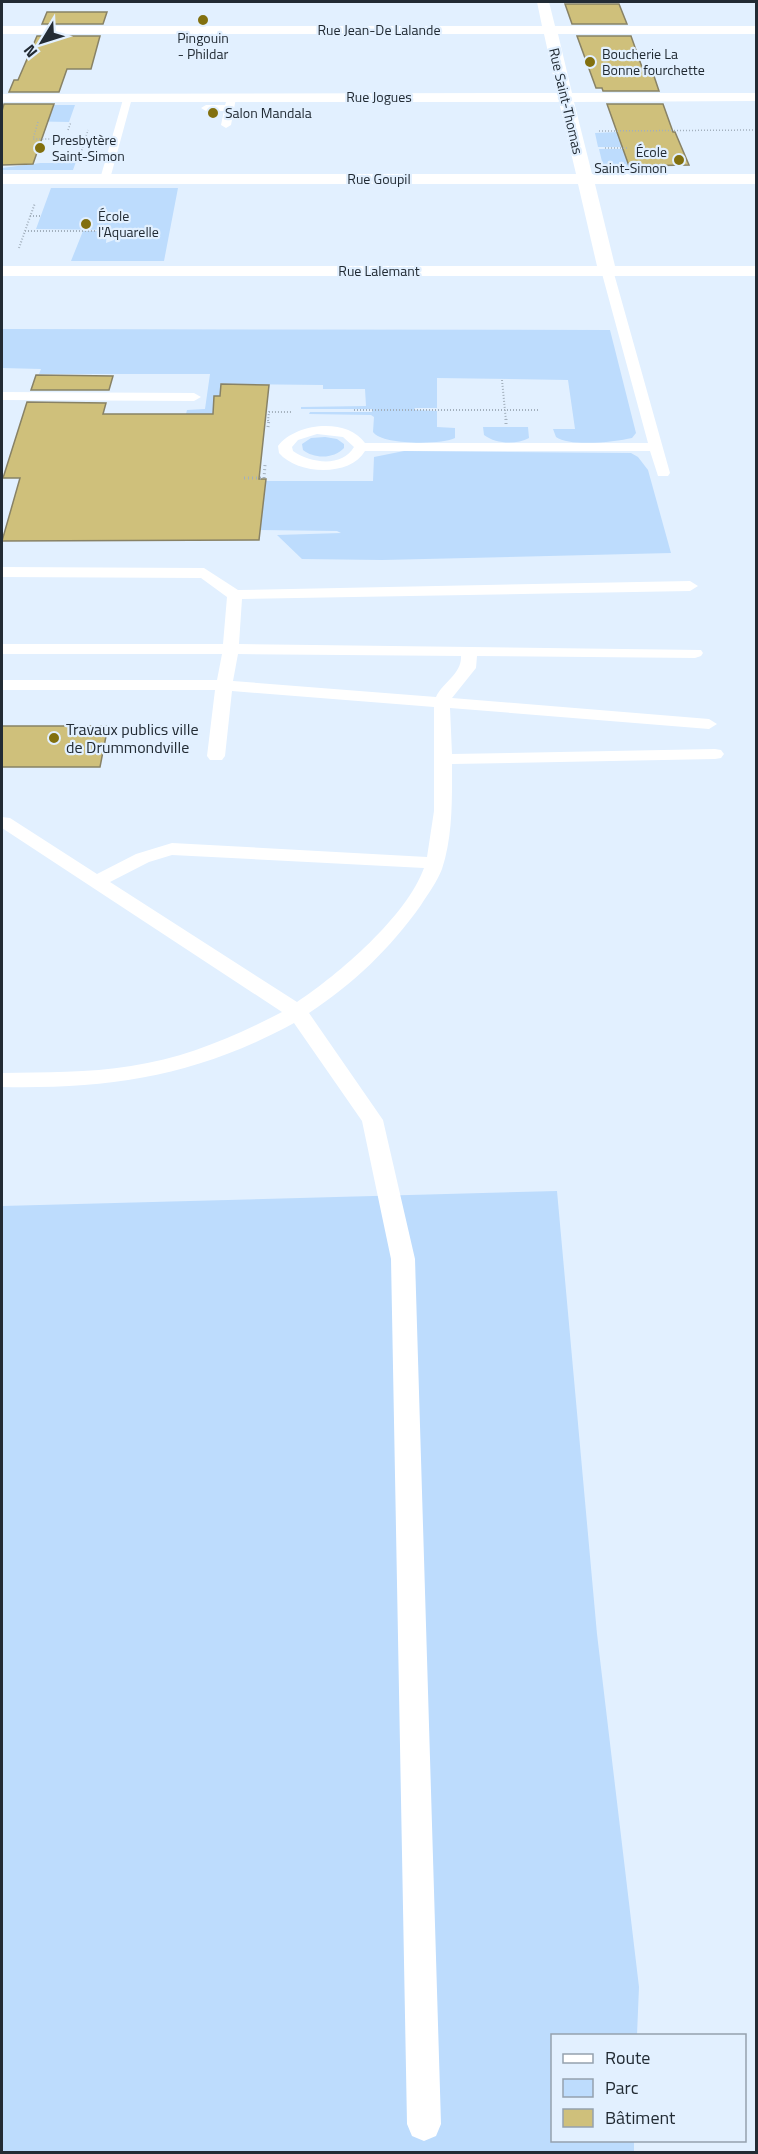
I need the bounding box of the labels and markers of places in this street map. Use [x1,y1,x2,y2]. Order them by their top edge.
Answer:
marker: Pingouin - Phildar [196,13,210,27]
place label: Pingouin - Phildar [177,27,229,64]
place label: Boucherie La Bonne fourchette [602,43,705,80]
marker: Boucherie La Bonne fourchette [583,55,597,69]
place label: Salon Mandala [225,102,312,123]
marker: Salon Mandala [206,106,220,120]
place label: Presbytère Saint-Simon [52,129,125,166]
marker: Presbytère Saint-Simon [33,141,47,155]
place label: École Saint-Simon [594,141,667,178]
marker: École Saint-Simon [672,153,686,167]
place label: École l'Aquarelle [98,205,159,242]
marker: École l'Aquarelle [79,217,93,231]
place label: Travaux publics ville de Drummondville [66,717,199,759]
marker: Travaux publics ville de Drummondville [47,731,61,745]

